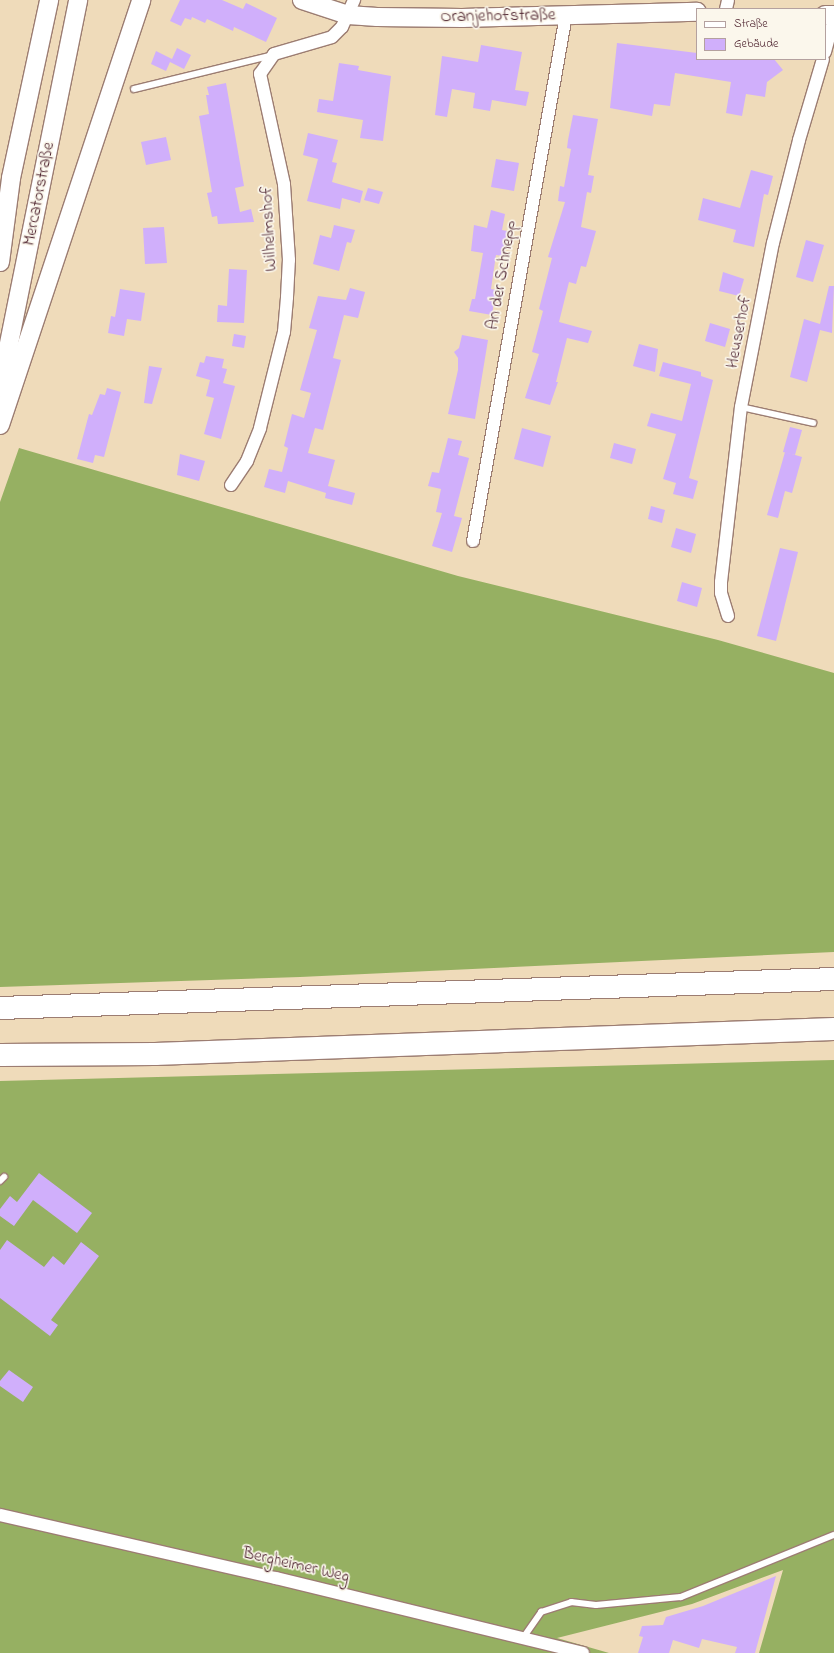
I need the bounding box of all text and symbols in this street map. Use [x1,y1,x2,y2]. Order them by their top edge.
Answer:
street label: Oranjehofstraße [440,5,556,27]
legend [696,8,826,60]
text: Straße [734,15,768,33]
text: Gebäude [734,35,778,53]
street label: Mercatorstraße [19,140,59,248]
street label: Wilhelmshof [257,186,281,272]
street label: An der Schnepp [482,219,522,331]
street label: Heuserhof [722,294,756,370]
street label: Bergheimer Weg [241,1543,351,1587]

